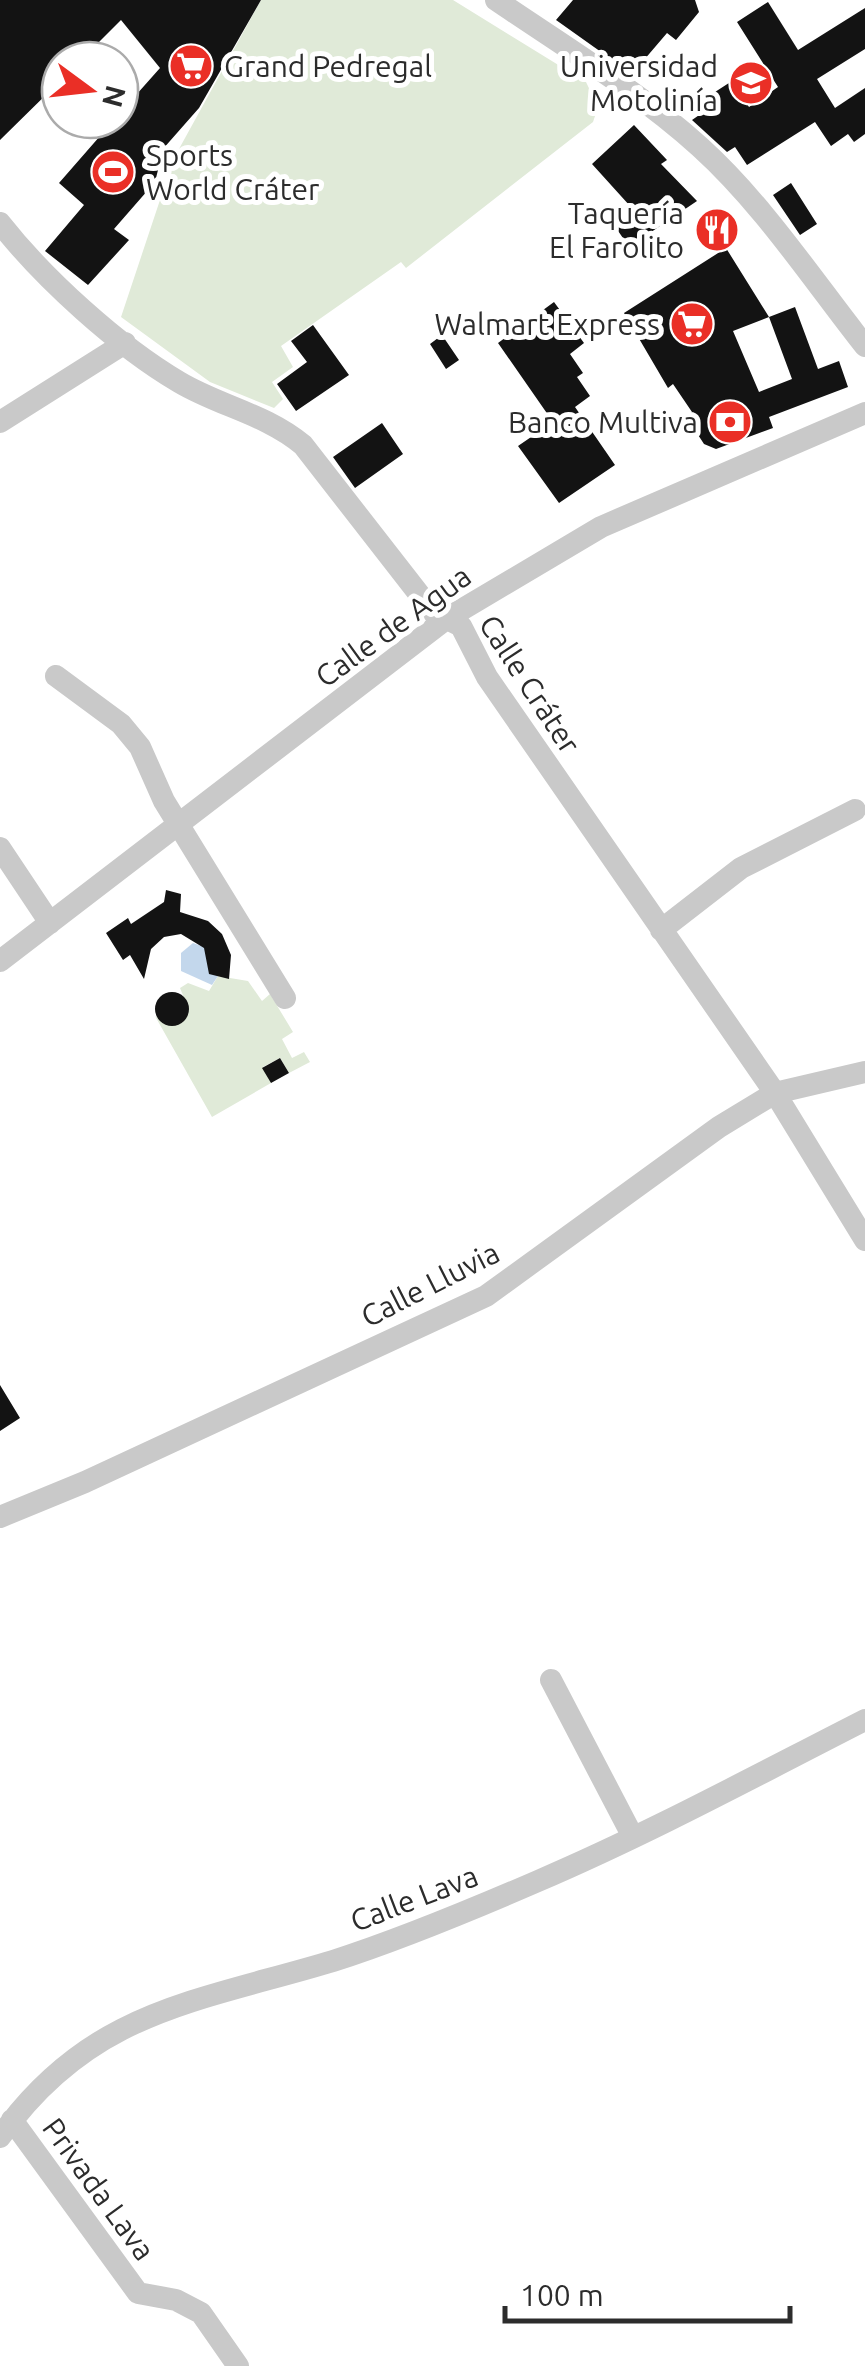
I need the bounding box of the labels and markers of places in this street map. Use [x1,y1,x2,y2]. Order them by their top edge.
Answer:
supermarket icon: Grand Pedregal [168,43,214,89]
place label: Grand Pedregal [224,49,432,83]
place label: Universidad Motolinía [560,49,718,117]
school or university icon: Universidad Motolinía [728,60,774,106]
place label: Sports World Cráter [146,138,320,206]
sports icon: Sports World Cráter [90,149,136,195]
place label: Taquería El Farolito [549,196,684,264]
restaurant icon: Taquería El Farolito [694,207,740,253]
supermarket icon: Walmart Express [669,301,715,347]
place label: Walmart Express [434,307,660,341]
bank icon: Banco Multiva [707,399,753,445]
place label: Banco Multiva [508,405,698,439]

